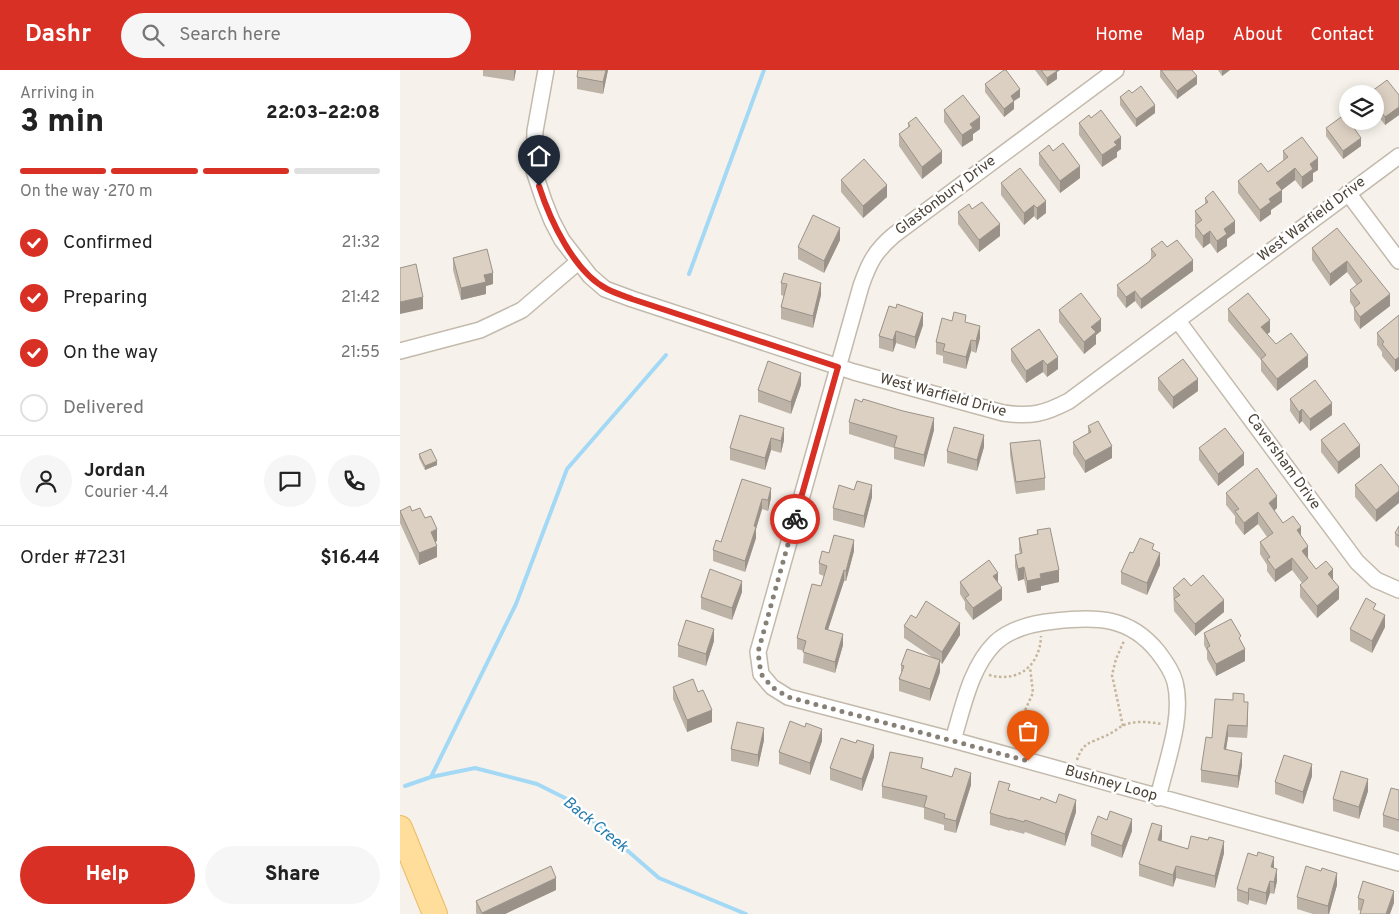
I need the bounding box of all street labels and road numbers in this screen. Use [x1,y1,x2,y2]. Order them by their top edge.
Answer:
street label: Glastonbury Drive [892,152,1000,240]
street label: West Warfield Drive [1254,173,1370,267]
street label: West Warfield Drive [877,370,1009,422]
street label: Caversham Drive [1242,410,1324,514]
street label: Bushney Loop [1062,762,1160,806]

